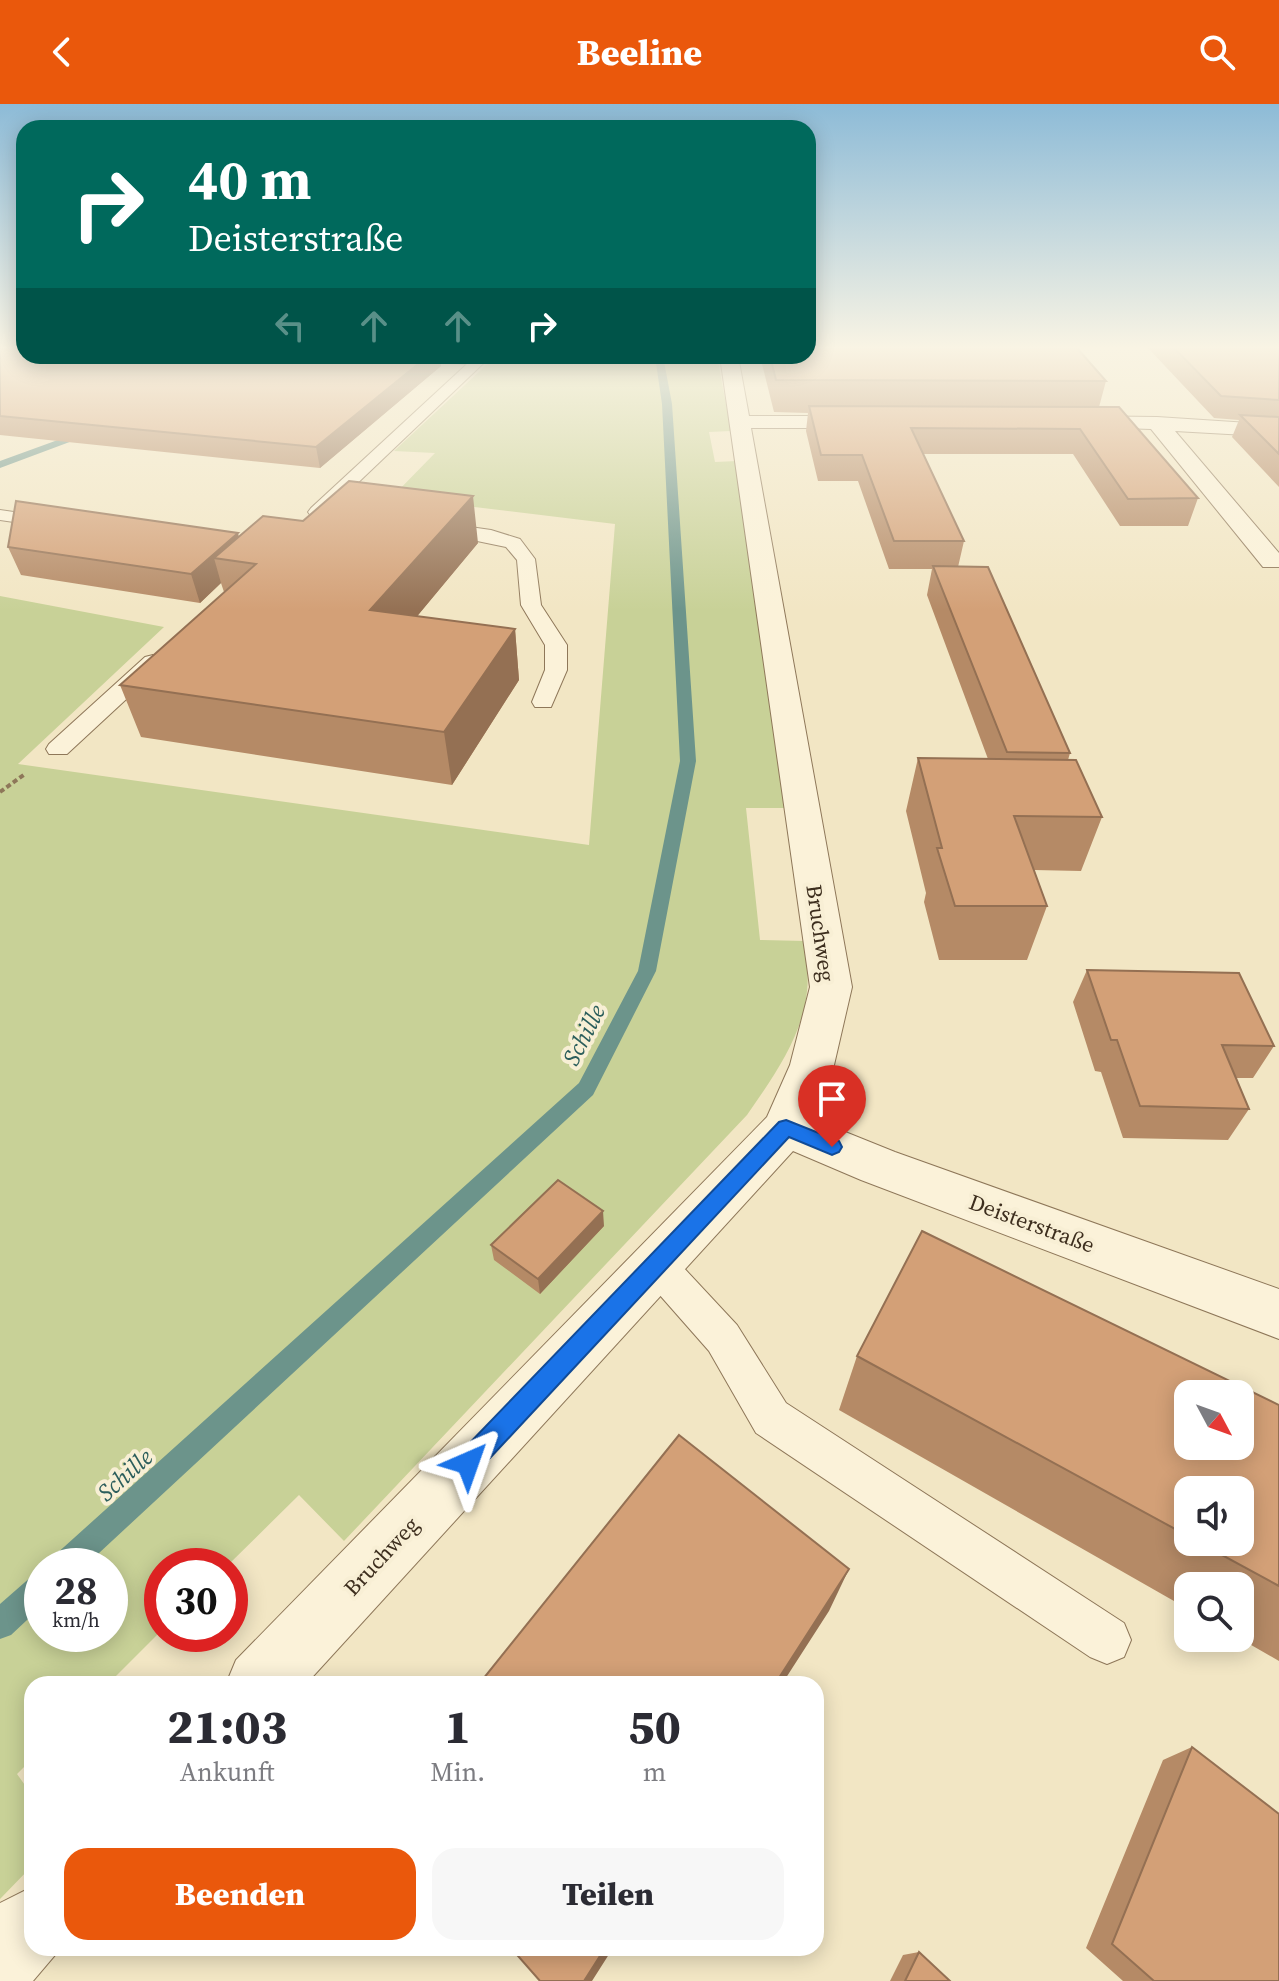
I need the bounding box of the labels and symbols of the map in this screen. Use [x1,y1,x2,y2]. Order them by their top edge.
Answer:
street label: Bruchweg [799,882,843,984]
water label: Schille [554,998,613,1071]
pin [798,1065,866,1147]
street label: Deisterstraße [965,1186,1099,1260]
north arrow [1174,1380,1254,1460]
position arrow [426,1421,510,1505]
water label: Schille [90,1441,160,1508]
street label: Bruchweg [337,1510,425,1602]
speed limit sign: 30 [144,1548,248,1652]

